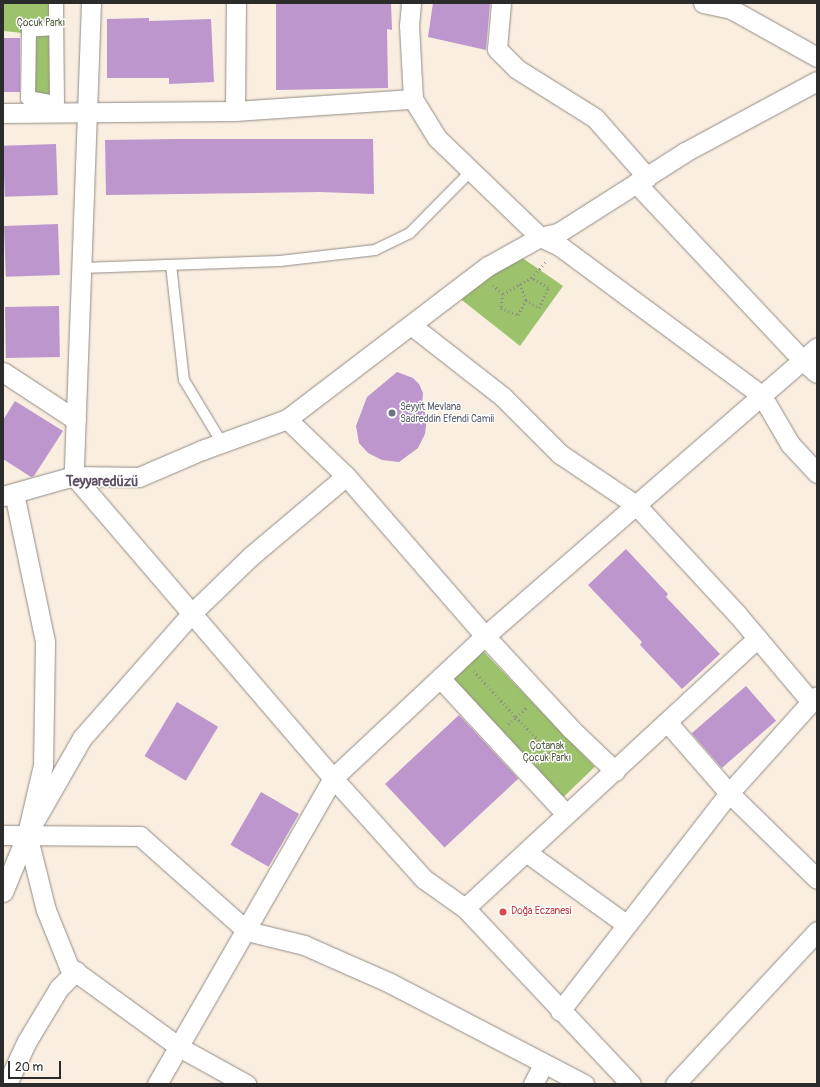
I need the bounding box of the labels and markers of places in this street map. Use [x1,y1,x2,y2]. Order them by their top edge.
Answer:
place label: Seyyit Mevlana Sadreddin Efendi Camii [400,401,494,424]
marker: Seyyit Mevlana Sadreddin Efendi Camii [387,408,397,418]
place label: Doğa Eczanesi [511,906,571,918]
marker: Doğa Eczanesi [498,907,508,917]

